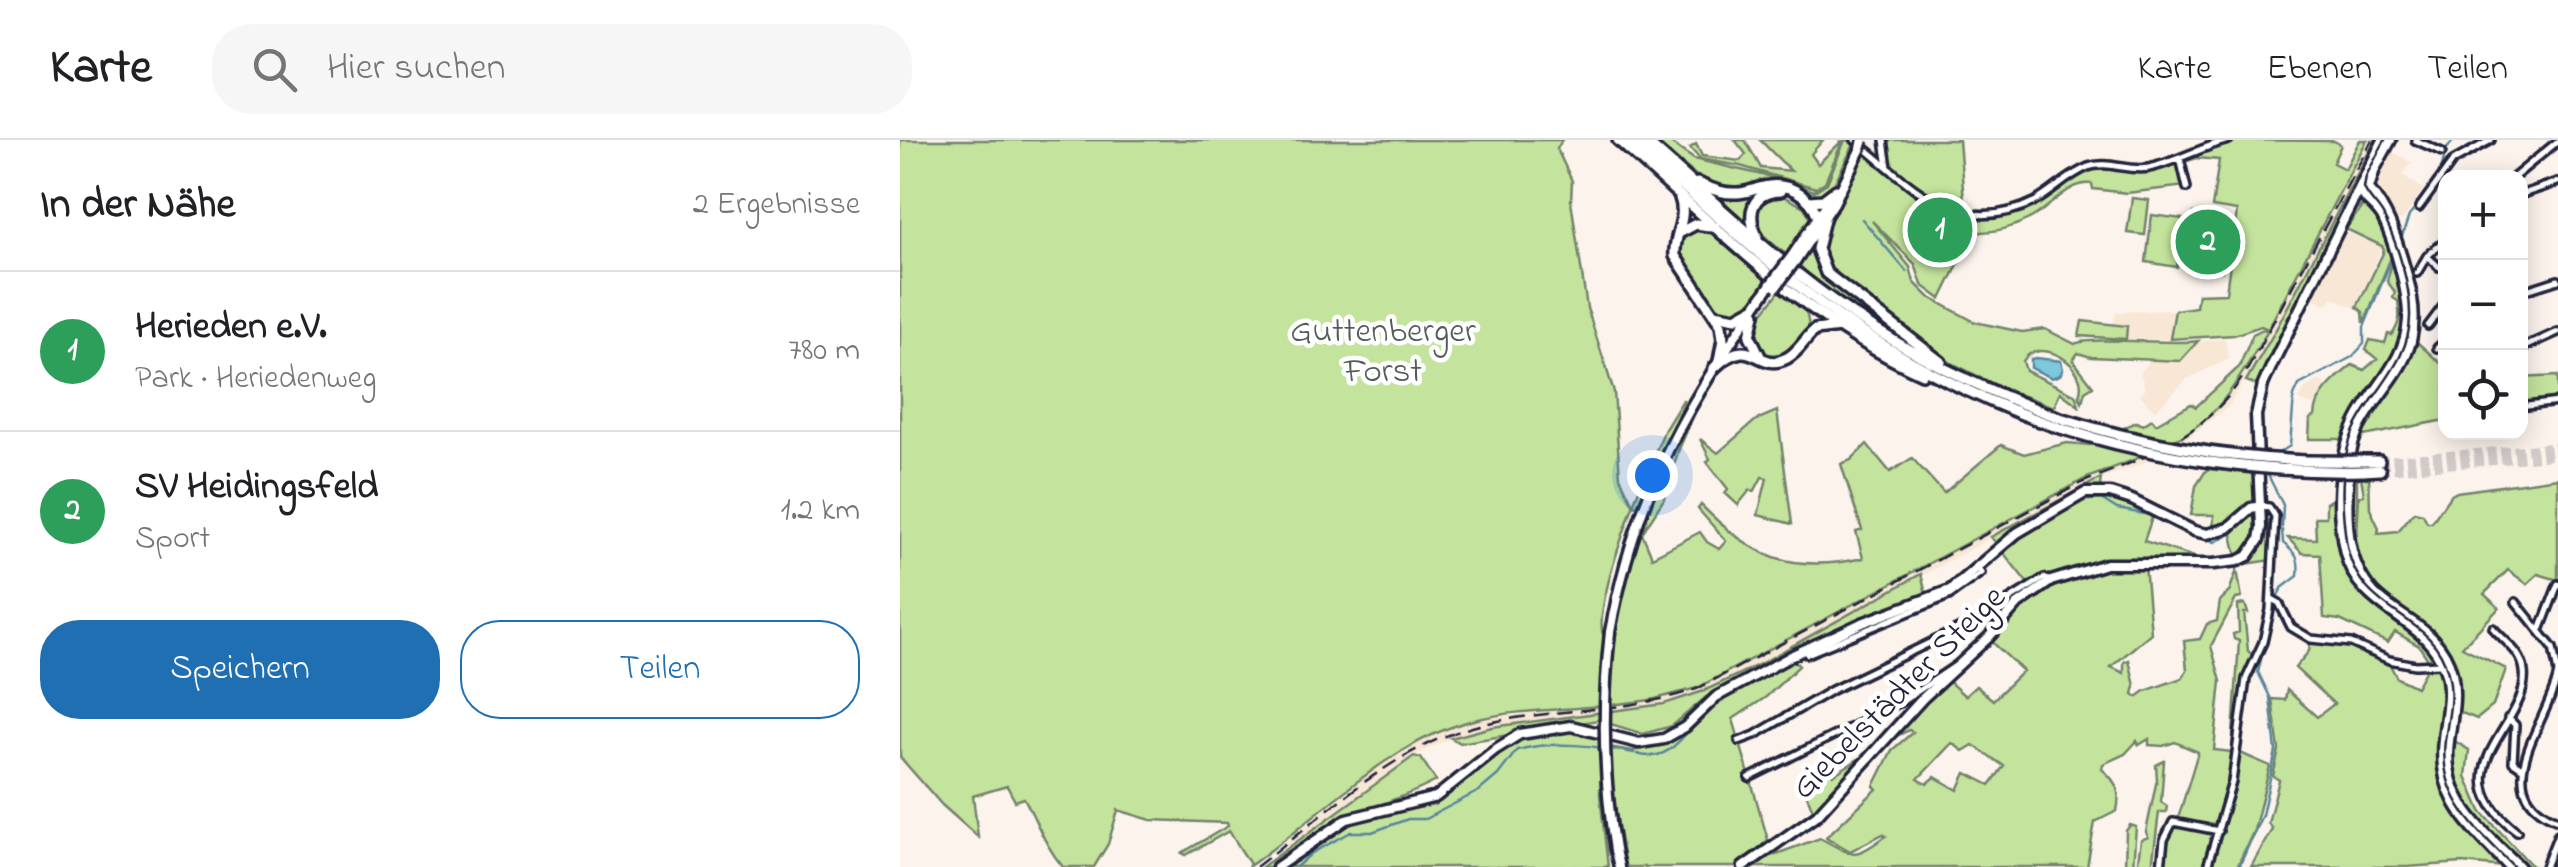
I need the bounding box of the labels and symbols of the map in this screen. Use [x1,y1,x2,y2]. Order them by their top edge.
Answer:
pin: 1 [1908,192,1972,268]
pin: 2 [2176,204,2240,280]
park label: Guttenberger Forst [1290,307,1476,398]
your location [1627,450,1678,501]
street label: Giebelstädter Steige [1780,574,2019,812]

